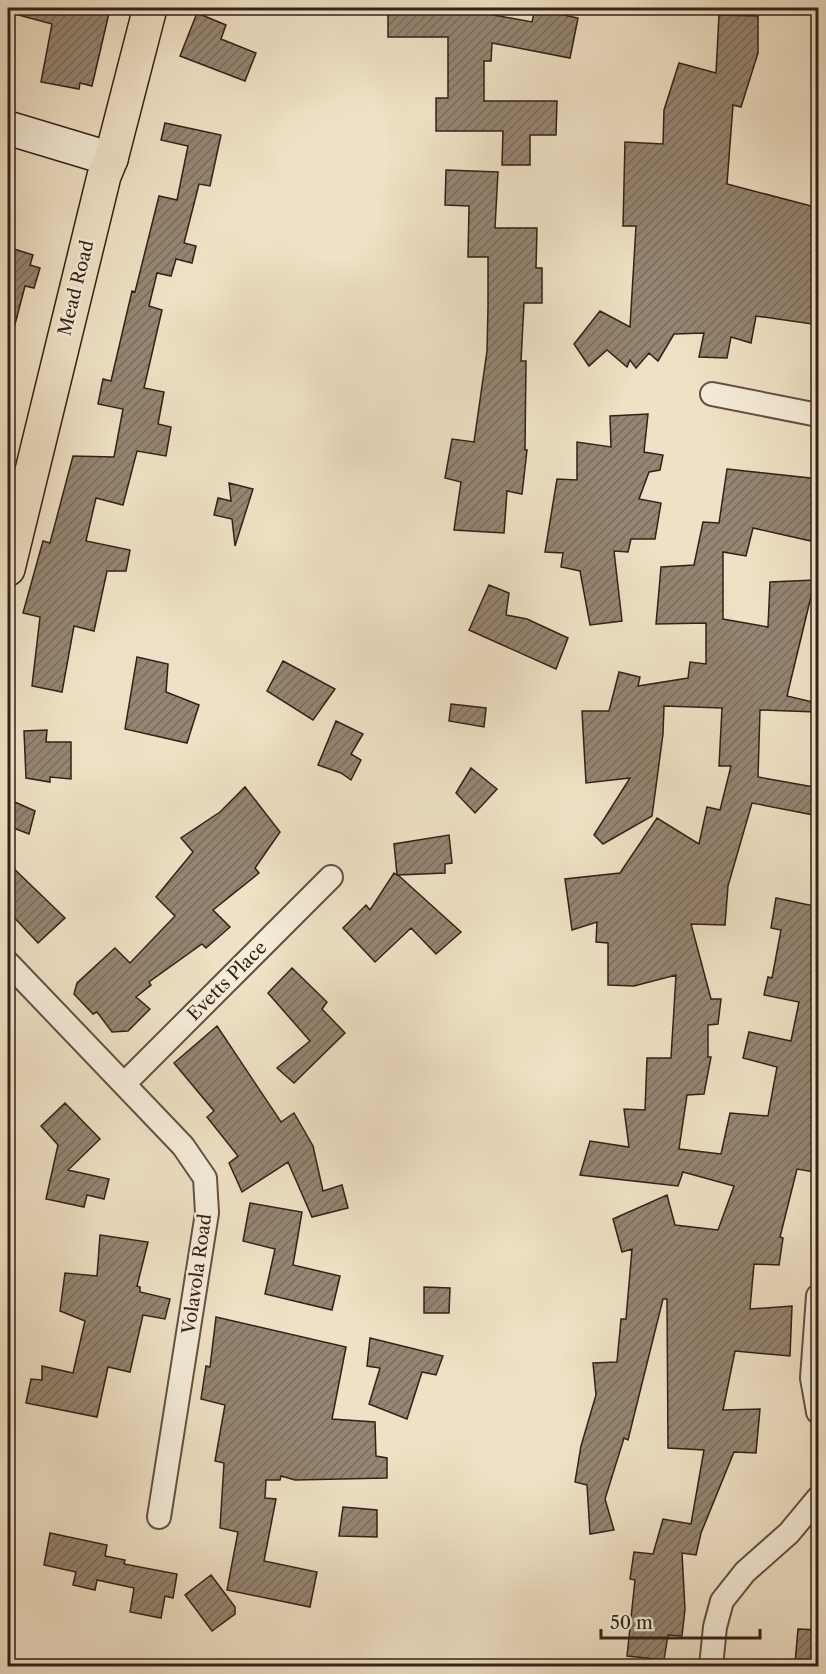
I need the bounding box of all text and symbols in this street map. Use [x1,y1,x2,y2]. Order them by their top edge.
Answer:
street label: Mead Road [54,238,98,338]
street label: Evetts Place [183,937,271,1025]
street label: Volavola Road [178,1213,216,1336]
scale bar [601,1602,760,1640]
text: 50 m [610,1612,653,1634]

